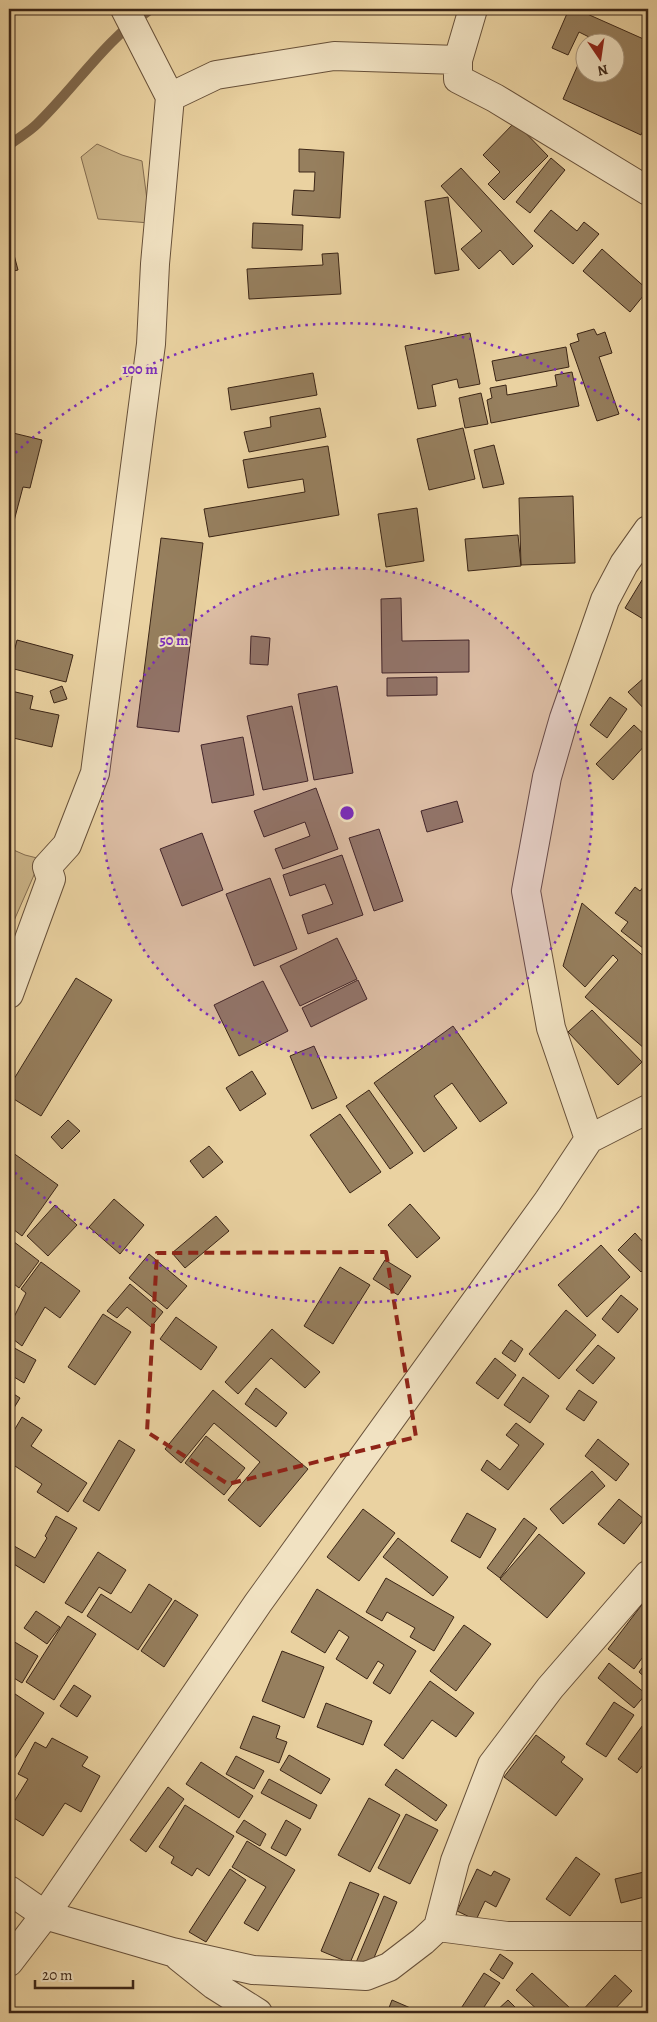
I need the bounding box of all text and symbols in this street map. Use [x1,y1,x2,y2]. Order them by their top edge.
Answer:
north arrow [574,32,624,82]
text: N [596,60,610,81]
text: 100 m [122,359,158,379]
text: 50 m [159,630,189,650]
centre of rings [338,804,356,822]
scale bar [35,1957,132,1989]
text: 20 m [42,1965,73,1985]

